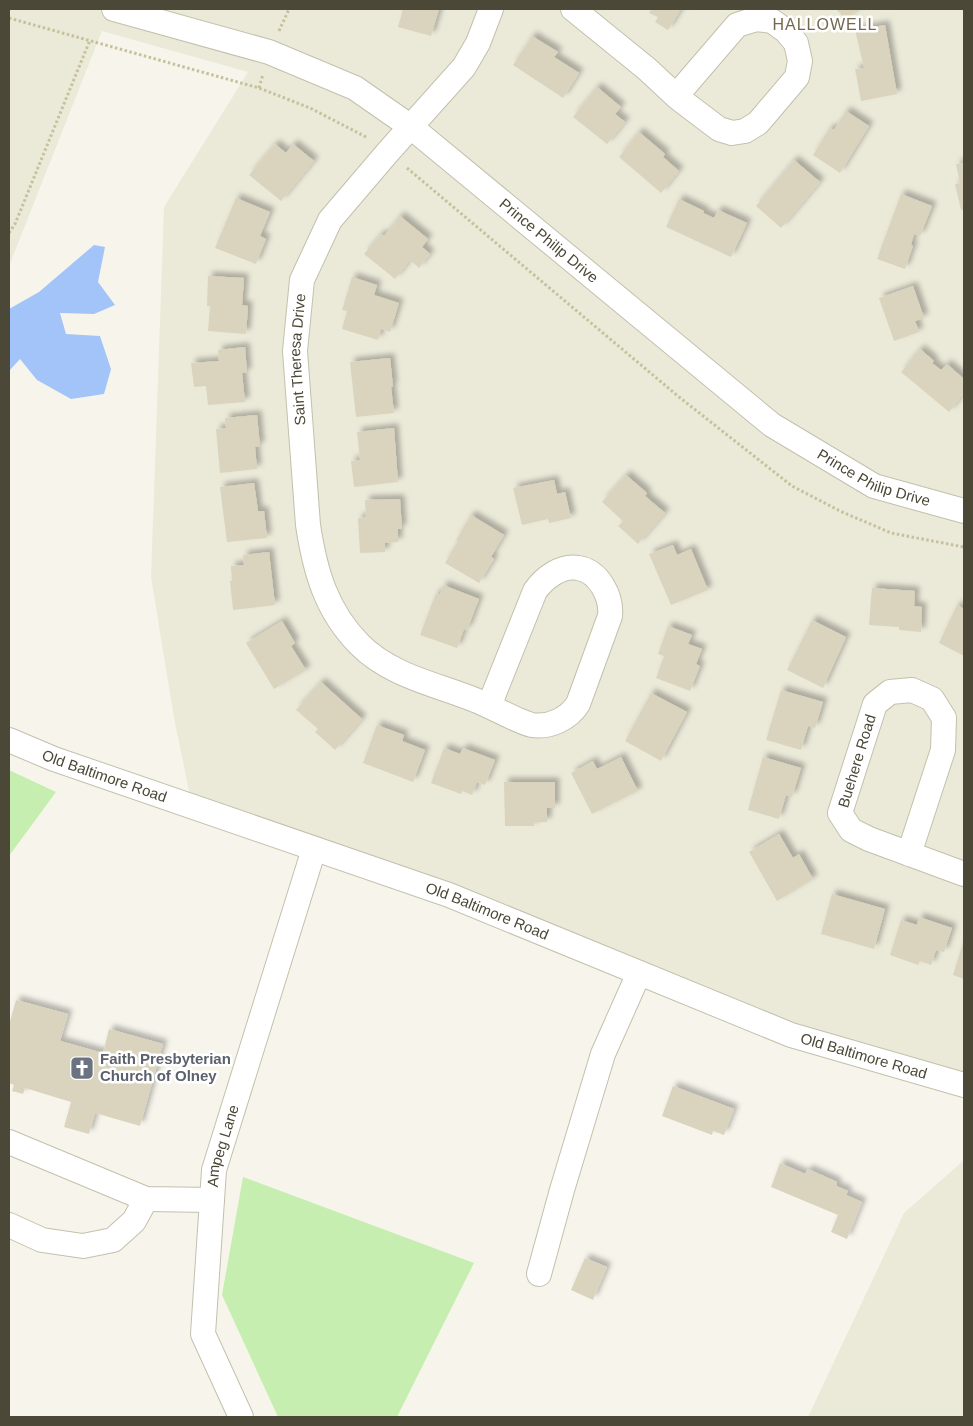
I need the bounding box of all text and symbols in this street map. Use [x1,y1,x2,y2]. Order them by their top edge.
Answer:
district label: HALLOWELL [772,16,878,33]
street label: Prince Philip Drive [496,195,602,286]
street label: Saint Theresa Drive [286,293,309,426]
street label: Prince Philip Drive [814,445,932,509]
street label: Buehere Road [834,712,879,810]
street label: Old Baltimore Road [40,746,169,805]
street label: Old Baltimore Road [424,879,551,943]
street label: Old Baltimore Road [799,1029,929,1082]
place label: Faith Presbyterian Church of Olney [100,1050,231,1084]
church icon: Faith Presbyterian Church of Olney [69,1055,95,1081]
street label: Ampeg Lane [204,1103,242,1188]

